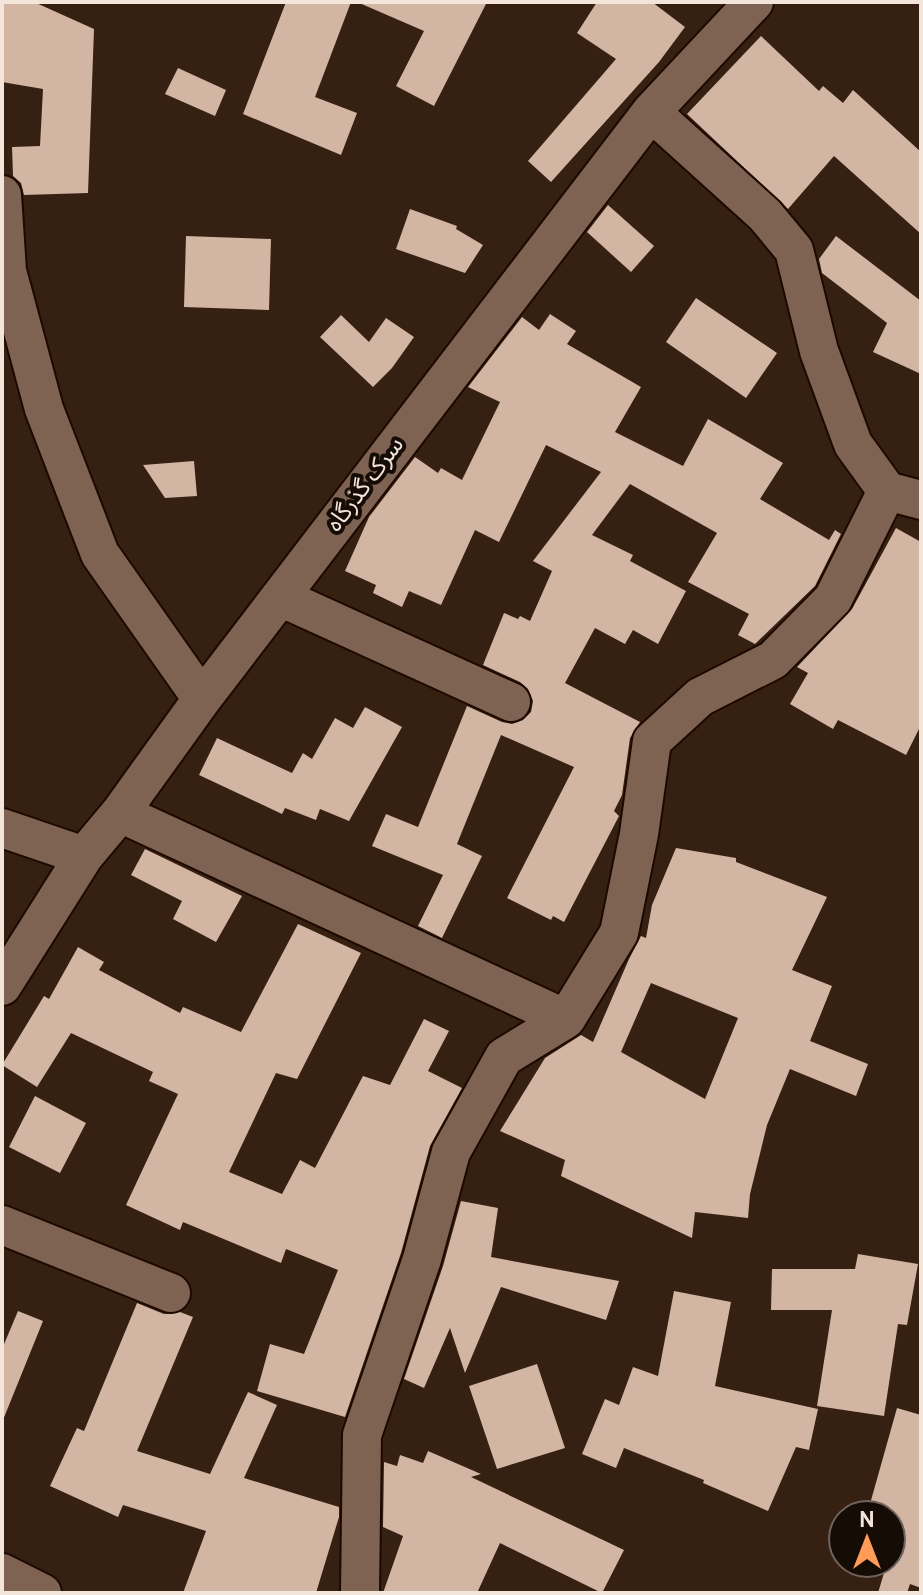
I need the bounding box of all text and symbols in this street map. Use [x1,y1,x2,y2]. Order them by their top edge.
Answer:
street label: سرک گذرگاه [321,432,411,538]
north arrow [827,1499,907,1579]
text: N [859,1508,875,1535]

